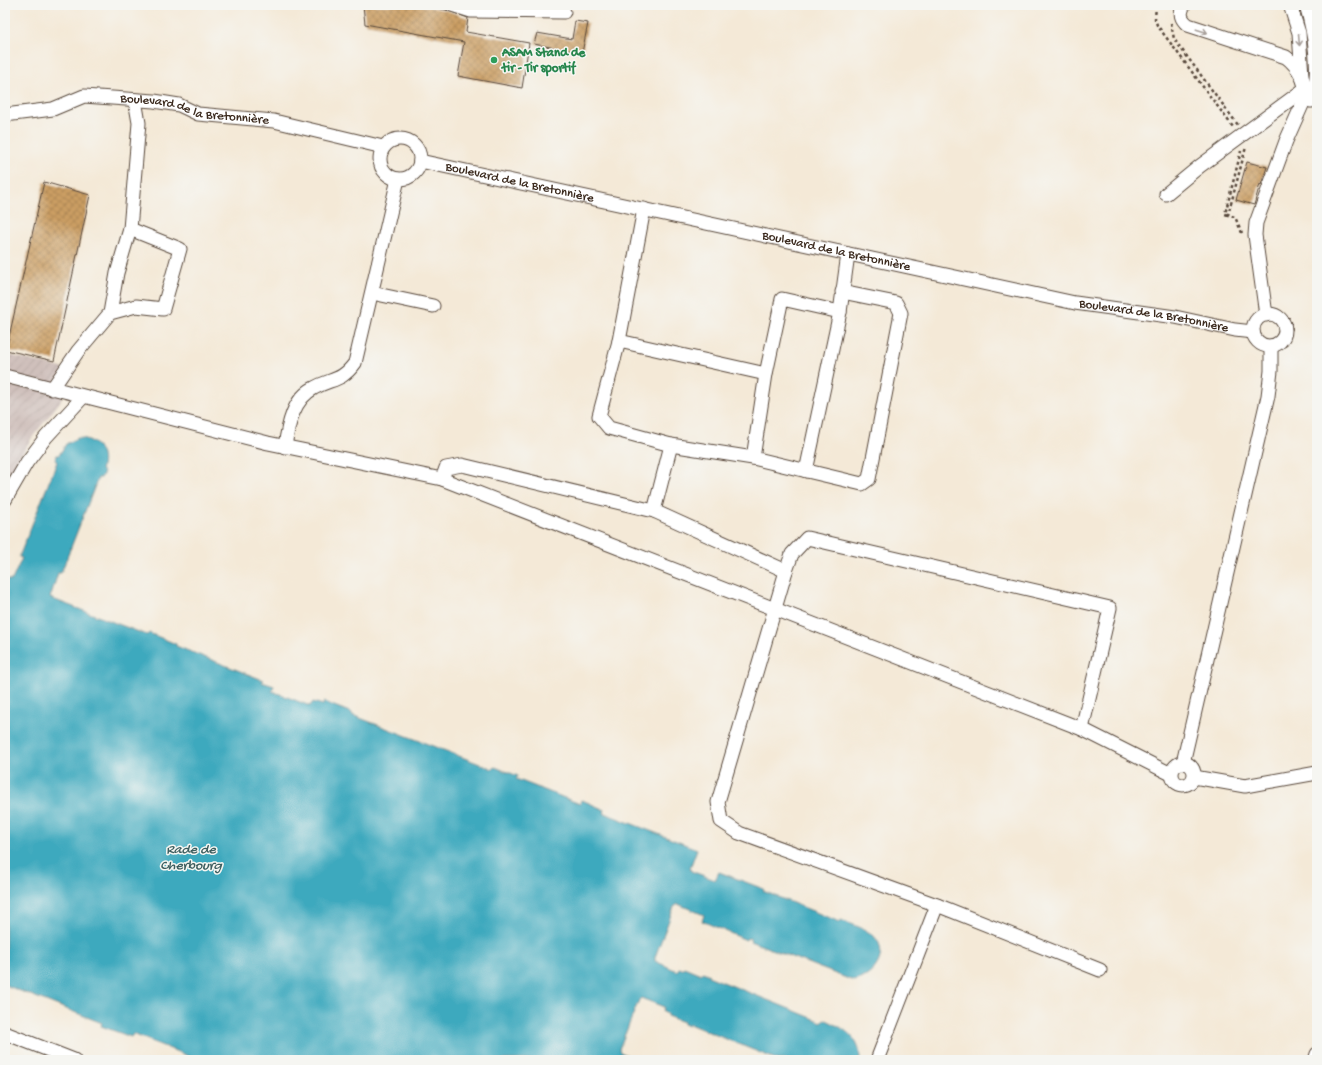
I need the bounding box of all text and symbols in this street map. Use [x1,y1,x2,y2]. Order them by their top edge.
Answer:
one-way arrow [1196,27,1208,35]
one-way arrow [1296,33,1303,46]
place label: ASAM Stand de tir - Tir sportif [501,46,587,77]
marker: ASAM Stand de tir - Tir sportif [489,55,499,65]
street label: Boulevard de la Bretonnière [119,91,270,128]
street label: Boulevard de la Bretonnière [443,159,595,206]
street label: Boulevard de la Bretonnière [760,228,912,275]
street label: Boulevard de la Bretonnière [1077,296,1230,336]
water label: Rade de Cherbourg [160,842,223,875]

